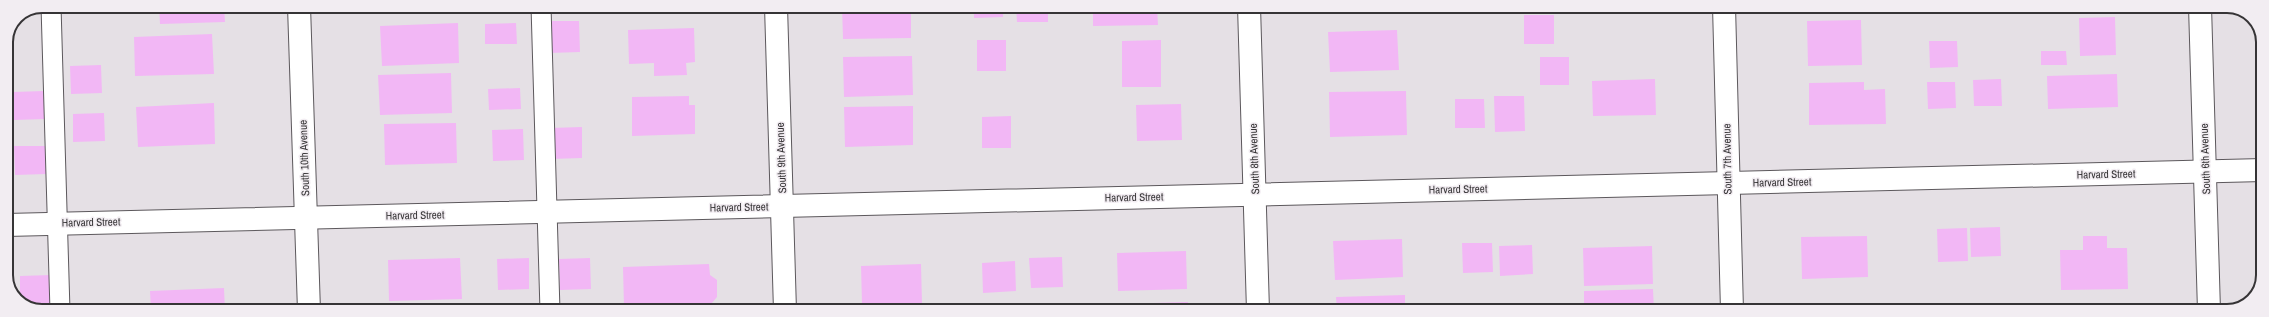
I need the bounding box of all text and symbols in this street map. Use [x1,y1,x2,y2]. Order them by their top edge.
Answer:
street label: South 10th Avenue [296,120,312,196]
street label: South 9th Avenue [773,122,789,194]
street label: South 8th Avenue [1246,123,1262,195]
street label: South 7th Avenue [1719,123,1735,195]
street label: South 6th Avenue [2197,123,2213,195]
street label: Harvard Street [2077,166,2136,182]
street label: Harvard Street [1753,174,1812,190]
street label: Harvard Street [1429,181,1488,197]
street label: Harvard Street [1105,189,1164,205]
street label: Harvard Street [710,199,769,215]
street label: Harvard Street [386,207,445,223]
street label: Harvard Street [62,214,121,230]

